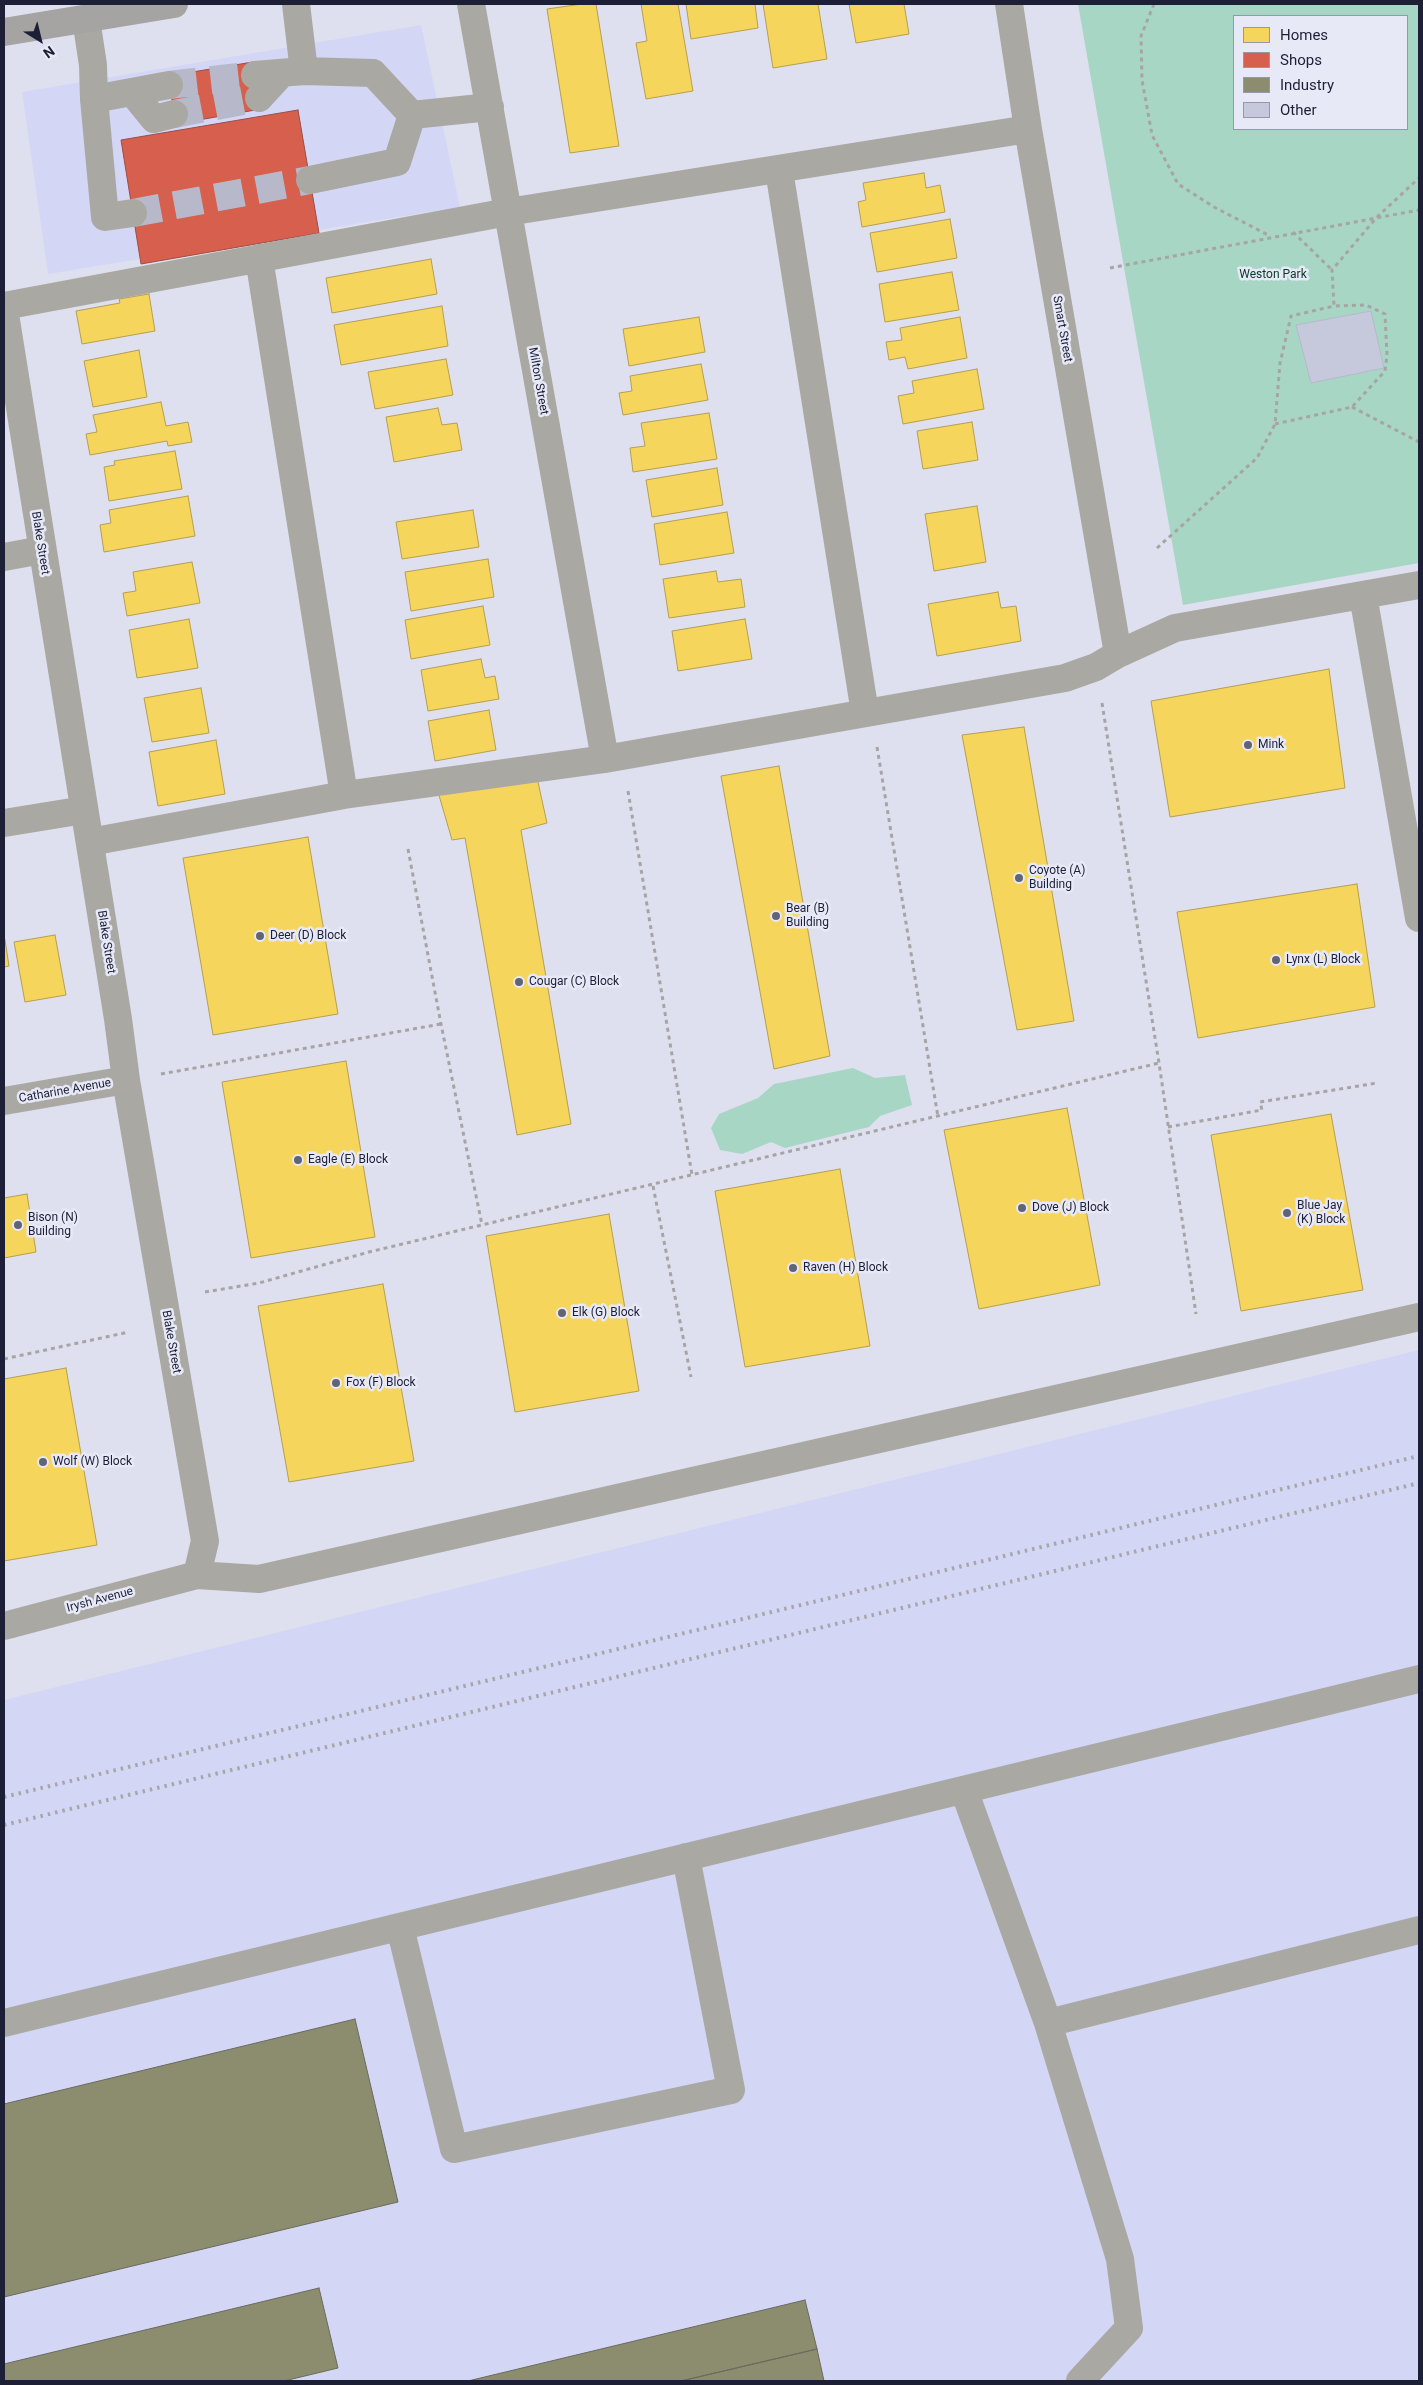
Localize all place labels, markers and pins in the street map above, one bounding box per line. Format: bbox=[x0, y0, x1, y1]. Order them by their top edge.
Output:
place label: Mink bbox=[1258, 738, 1284, 752]
marker: Mink bbox=[1242, 739, 1254, 751]
place label: Coyote (A) Building bbox=[1029, 864, 1085, 892]
marker: Coyote (A) Building bbox=[1013, 872, 1025, 884]
place label: Bear (B) Building bbox=[786, 902, 829, 930]
marker: Bear (B) Building bbox=[770, 910, 782, 922]
place label: Deer (D) Block bbox=[270, 929, 346, 943]
marker: Deer (D) Block bbox=[254, 930, 266, 942]
place label: Lynx (L) Block bbox=[1286, 953, 1360, 967]
marker: Lynx (L) Block bbox=[1270, 954, 1282, 966]
place label: Cougar (C) Block bbox=[529, 975, 619, 989]
marker: Cougar (C) Block bbox=[513, 976, 525, 988]
place label: Eagle (E) Block bbox=[308, 1153, 388, 1167]
marker: Eagle (E) Block bbox=[292, 1154, 304, 1166]
place label: Blue Jay (K) Block bbox=[1297, 1199, 1345, 1227]
place label: Dove (J) Block bbox=[1032, 1201, 1109, 1215]
marker: Dove (J) Block bbox=[1016, 1202, 1028, 1214]
marker: Blue Jay (K) Block bbox=[1281, 1207, 1293, 1219]
place label: Bison (N) Building bbox=[28, 1211, 78, 1239]
marker: Bison (N) Building bbox=[12, 1219, 24, 1231]
place label: Raven (H) Block bbox=[803, 1261, 888, 1275]
marker: Raven (H) Block bbox=[787, 1262, 799, 1274]
place label: Elk (G) Block bbox=[572, 1306, 640, 1320]
marker: Elk (G) Block bbox=[556, 1307, 568, 1319]
place label: Fox (F) Block bbox=[346, 1376, 416, 1390]
marker: Fox (F) Block bbox=[330, 1377, 342, 1389]
place label: Wolf (W) Block bbox=[53, 1455, 132, 1469]
marker: Wolf (W) Block bbox=[37, 1456, 49, 1468]

